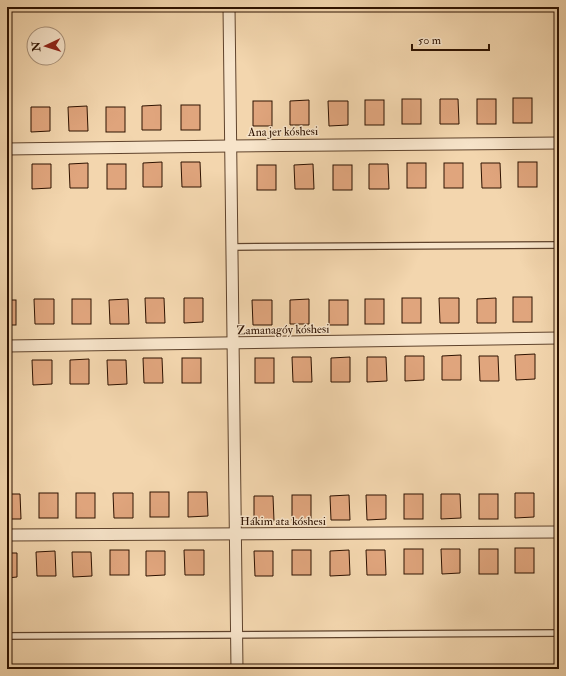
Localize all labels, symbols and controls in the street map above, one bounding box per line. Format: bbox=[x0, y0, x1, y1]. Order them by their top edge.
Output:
north arrow bbox=[26, 26, 66, 66]
scale bar bbox=[412, 26, 489, 52]
text: 50 m bbox=[418, 33, 442, 48]
text: N bbox=[30, 40, 43, 53]
street label: Ana jer kóshesi bbox=[247, 124, 318, 140]
street label: Zamanagóy kóshesi bbox=[237, 322, 329, 338]
street label: Hákim ata kóshesi bbox=[240, 514, 326, 529]

